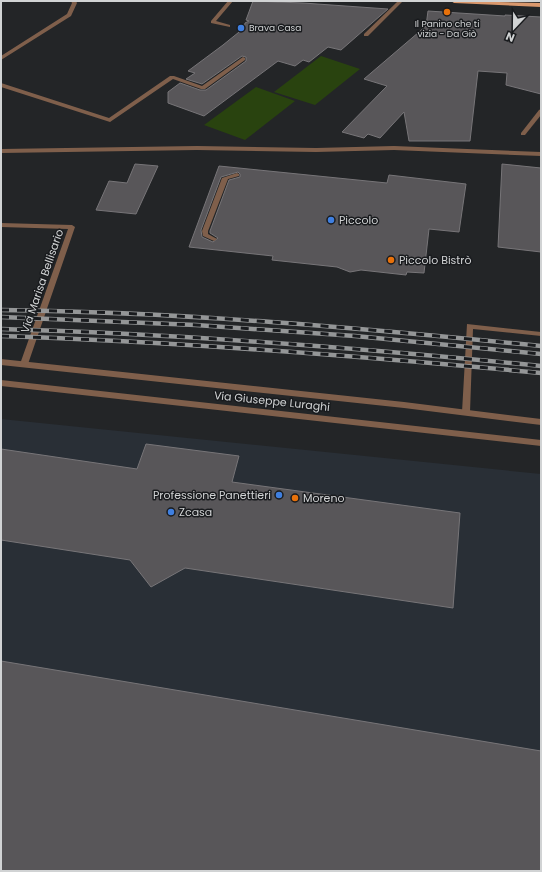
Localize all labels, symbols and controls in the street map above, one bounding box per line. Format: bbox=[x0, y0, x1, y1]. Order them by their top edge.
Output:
marker: Il Panino che ti vizia - Da Giò bbox=[442, 7, 452, 17]
north arrow bbox=[494, 8, 534, 48]
place label: Il Panino che ti vizia - Da Giò bbox=[415, 18, 479, 40]
place label: Brava Casa bbox=[249, 22, 301, 34]
marker: Brava Casa bbox=[236, 23, 246, 33]
text: N bbox=[503, 28, 517, 46]
place label: Piccolo bbox=[339, 212, 378, 228]
marker: Piccolo bbox=[326, 215, 336, 225]
street label: Via Marisa Bellisario bbox=[17, 227, 67, 335]
place label: Piccolo Bistrò bbox=[399, 252, 472, 268]
marker: Piccolo Bistrò bbox=[386, 255, 396, 265]
street label: Via Giuseppe Luraghi bbox=[213, 387, 331, 415]
place label: Professione Panettieri bbox=[153, 487, 271, 503]
marker: Professione Panettieri bbox=[274, 490, 284, 500]
place label: Moreno bbox=[303, 490, 345, 506]
marker: Moreno bbox=[290, 493, 300, 503]
place label: Zcasa bbox=[179, 504, 212, 520]
marker: Zcasa bbox=[166, 507, 176, 517]

